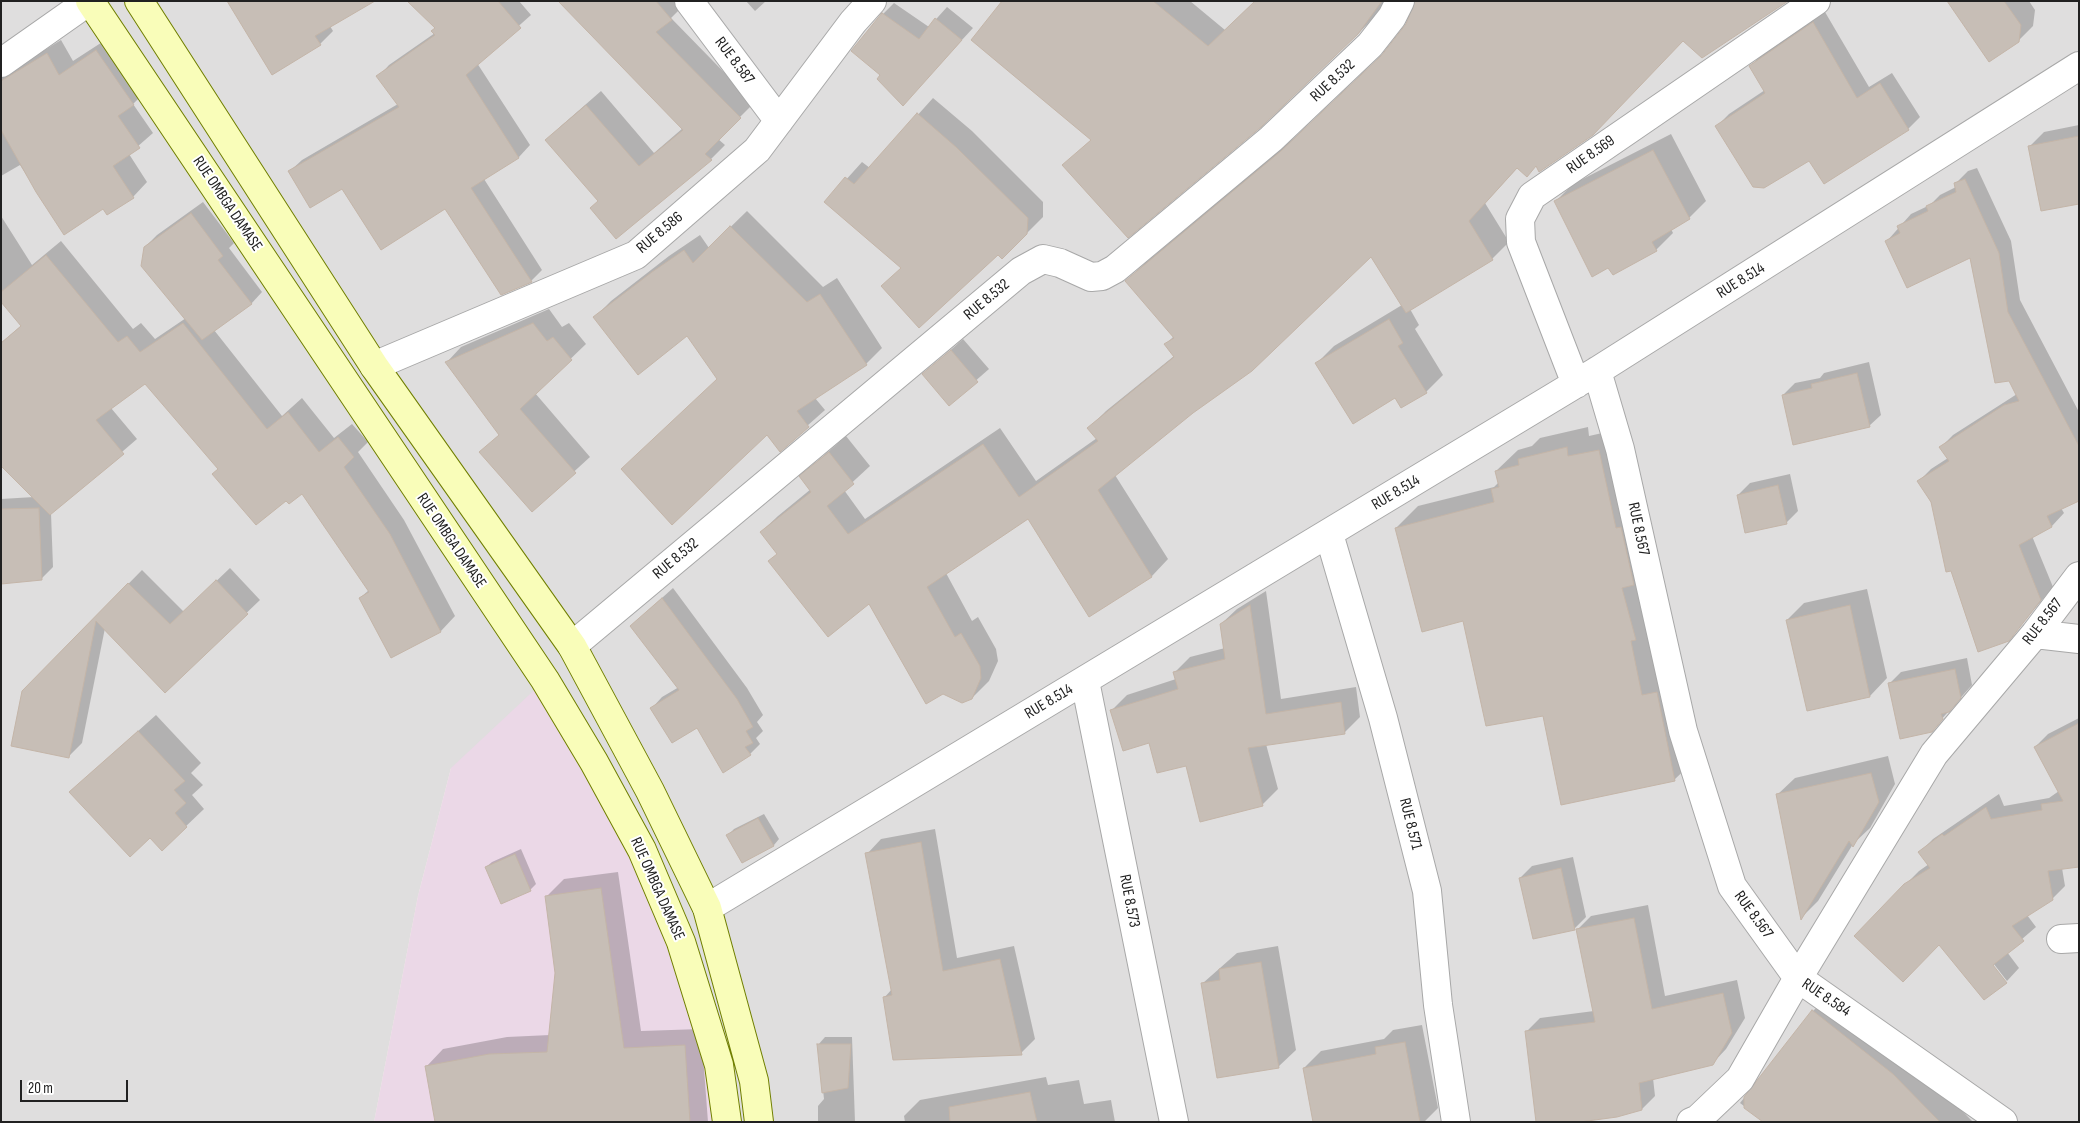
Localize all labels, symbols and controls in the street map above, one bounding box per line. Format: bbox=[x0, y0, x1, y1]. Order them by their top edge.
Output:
street label: RUE 8.587 bbox=[710, 34, 758, 88]
street label: RUE 8.532 bbox=[1307, 56, 1359, 106]
street label: RUE 8.569 bbox=[1563, 131, 1619, 179]
street label: RUE OMBGA DAMASE bbox=[188, 153, 266, 255]
street label: RUE 8.586 bbox=[633, 208, 687, 258]
street label: RUE 8.514 bbox=[1713, 259, 1769, 303]
street label: RUE 8.532 bbox=[960, 275, 1014, 325]
street label: RUE 8.514 bbox=[1368, 471, 1424, 515]
street label: RUE OMBGA DAMASE bbox=[412, 490, 490, 592]
street label: RUE 8.567 bbox=[1623, 501, 1653, 557]
street label: RUE 8.532 bbox=[649, 534, 703, 584]
street label: RUE 8.567 bbox=[2019, 595, 2067, 649]
street label: RUE 8.514 bbox=[1021, 680, 1077, 724]
street label: RUE 8.571 bbox=[1394, 796, 1426, 852]
street label: RUE OMBGA DAMASE bbox=[626, 835, 688, 943]
street label: RUE 8.573 bbox=[1114, 873, 1144, 929]
street label: RUE 8.567 bbox=[1729, 887, 1777, 943]
street label: RUE 8.584 bbox=[1798, 975, 1854, 1021]
scale bar bbox=[22, 1070, 130, 1102]
text: 20 m bbox=[28, 1079, 53, 1098]

